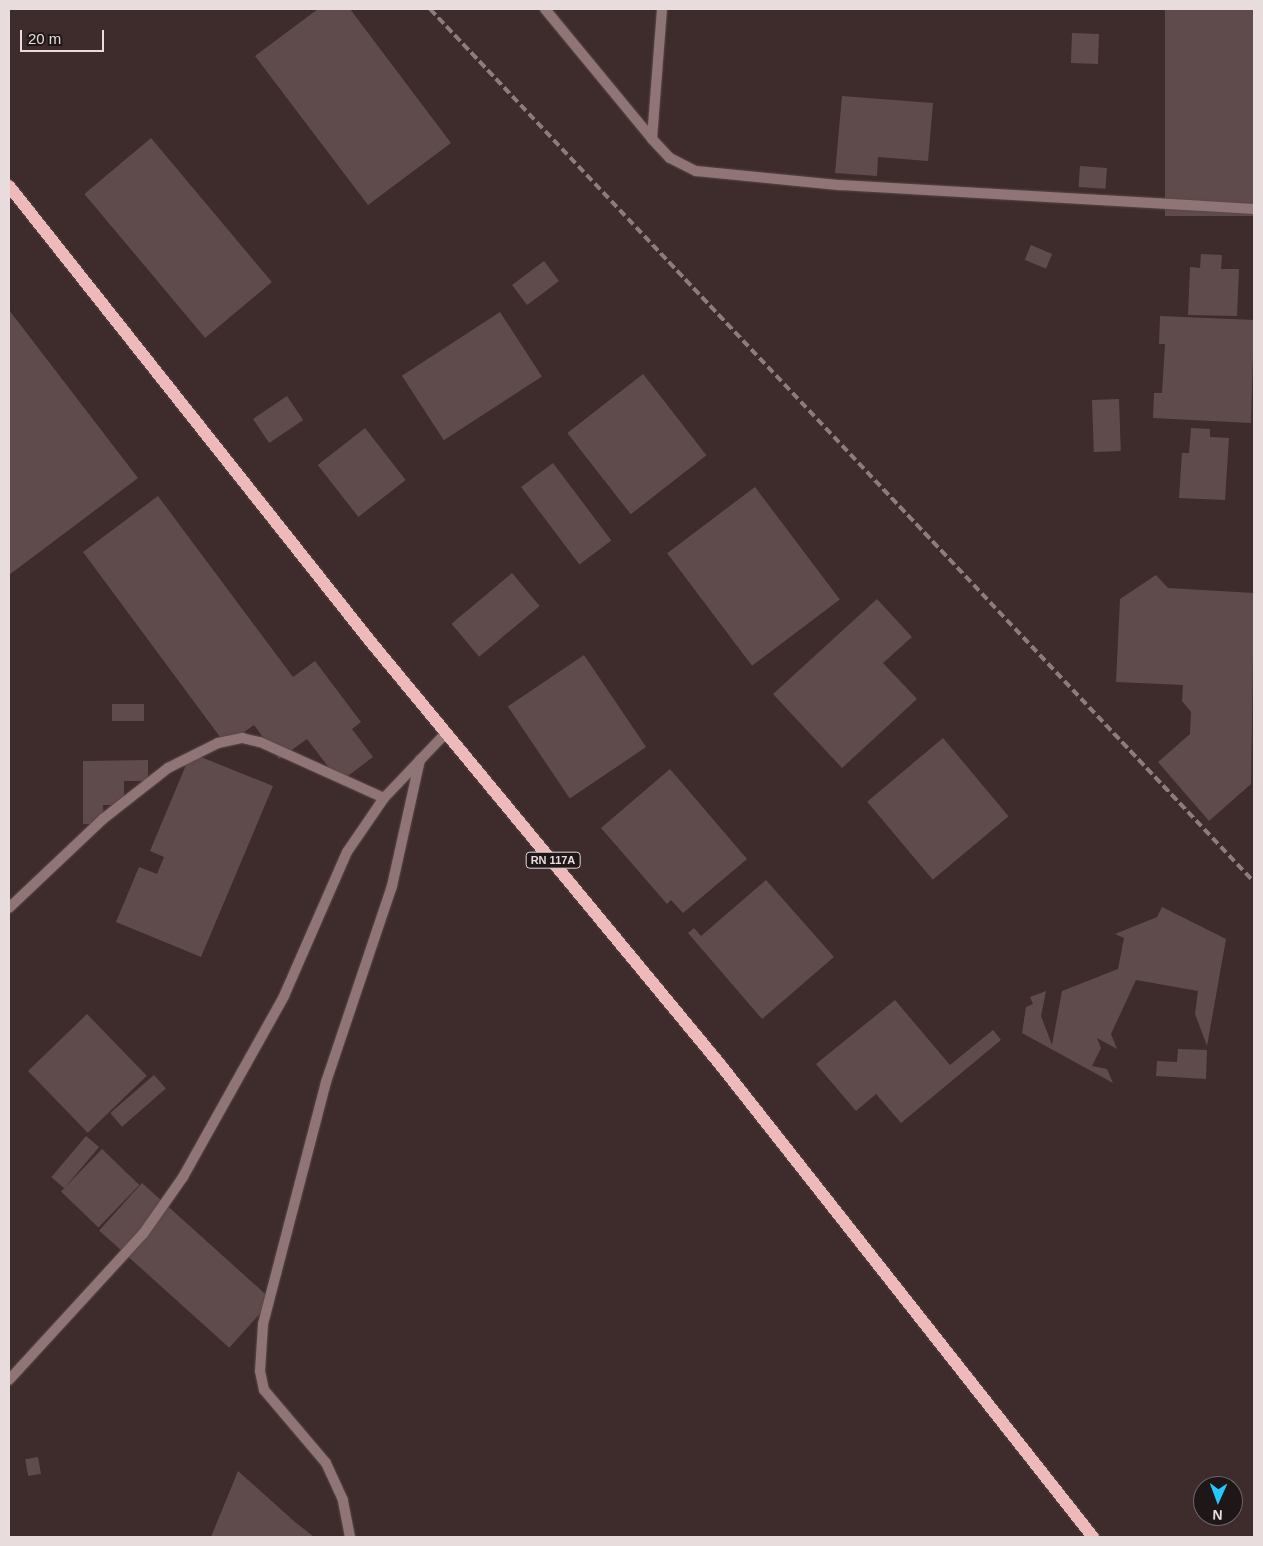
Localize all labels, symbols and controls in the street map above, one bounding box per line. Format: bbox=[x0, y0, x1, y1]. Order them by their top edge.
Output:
scale bar bbox=[22, 20, 106, 52]
text: 20 m bbox=[28, 30, 61, 47]
road number: RN 117A bbox=[526, 852, 580, 868]
north arrow bbox=[1193, 1476, 1243, 1526]
text: N bbox=[1212, 1507, 1223, 1523]

